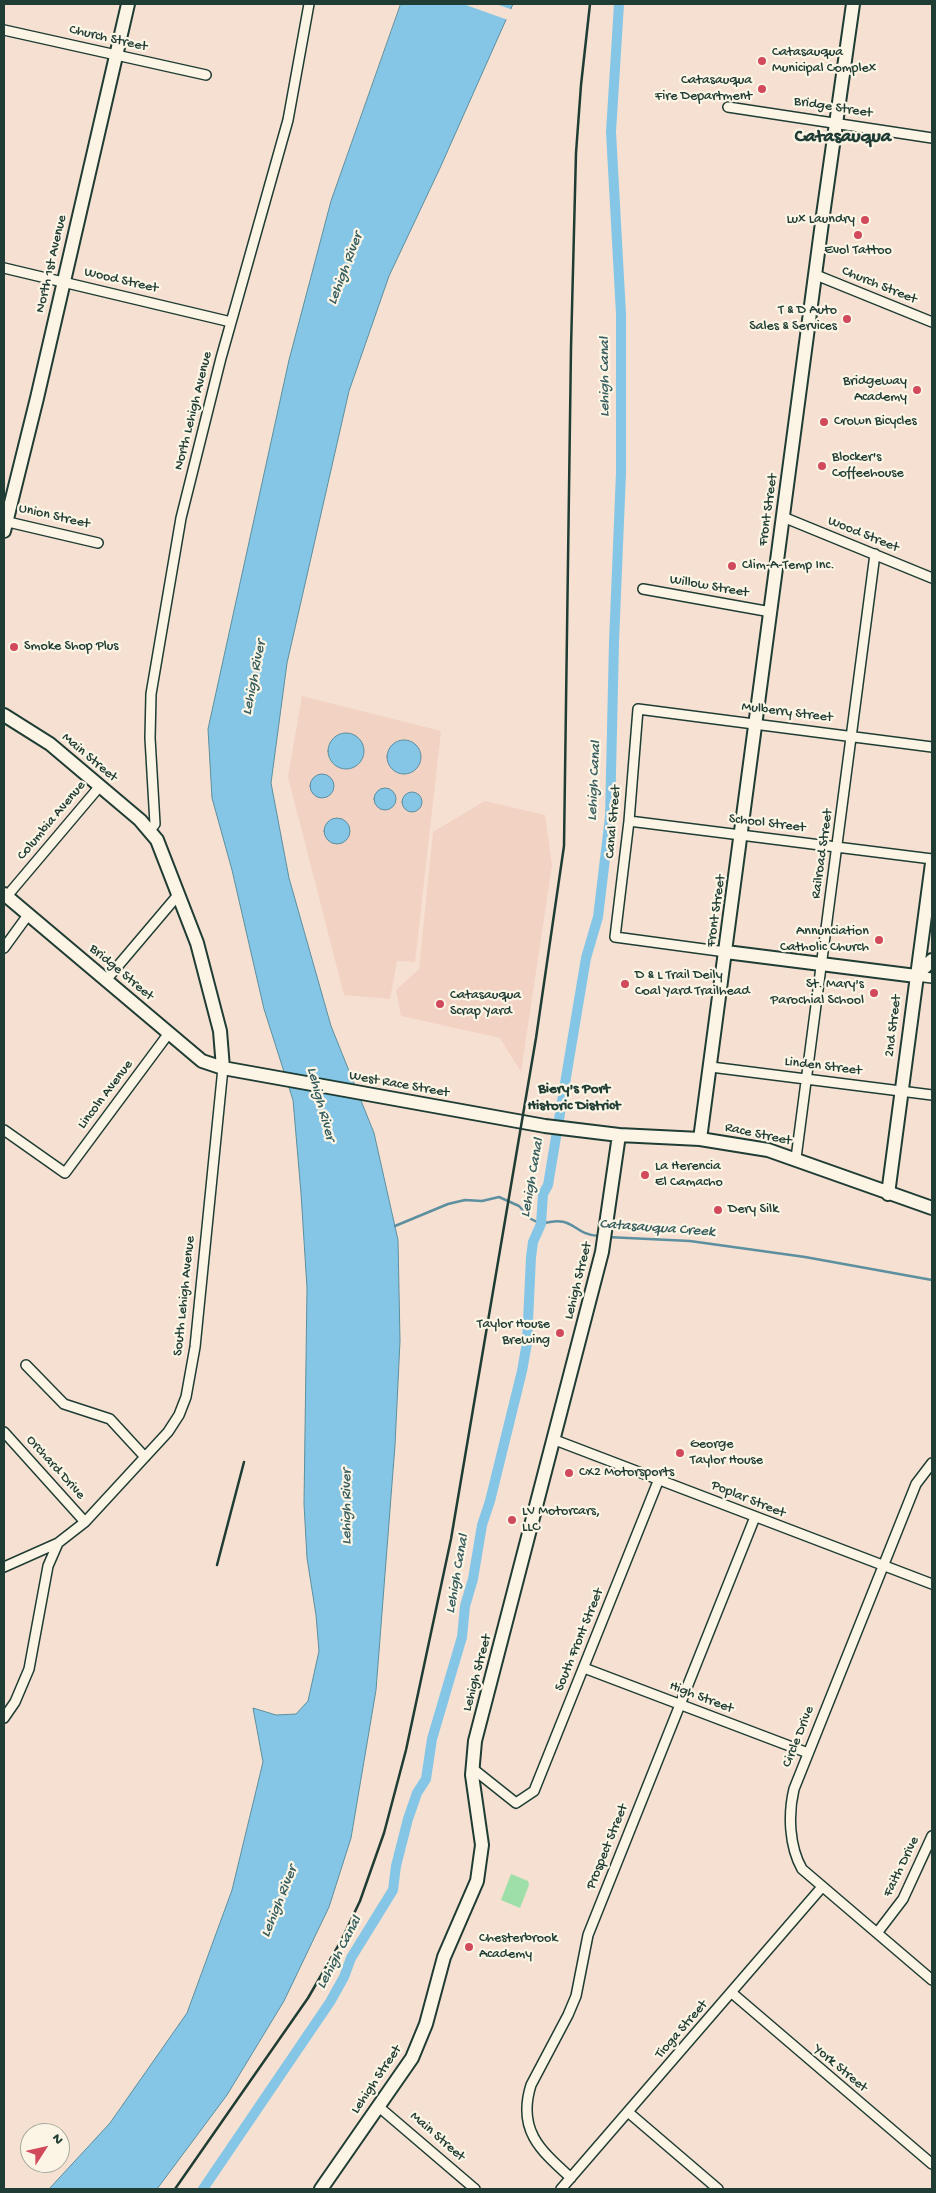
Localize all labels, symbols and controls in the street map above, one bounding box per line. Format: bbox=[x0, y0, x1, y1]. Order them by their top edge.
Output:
street label: Church Street bbox=[67, 22, 149, 56]
place label: Catasauqua Municipal Complex bbox=[772, 45, 876, 78]
marker: Catasauqua Municipal Complex bbox=[756, 55, 768, 67]
place label: Catasauqua Fire Department bbox=[655, 73, 752, 105]
marker: Catasauqua Fire Department bbox=[756, 83, 768, 95]
street label: Bridge Street bbox=[793, 94, 873, 122]
district label: Catasauqua bbox=[795, 127, 891, 149]
place label: Lux Laundry bbox=[786, 212, 855, 228]
street label: North 1st Avenue bbox=[33, 213, 71, 315]
marker: Lux Laundry bbox=[859, 214, 871, 226]
marker: Evol Tattoo bbox=[852, 229, 864, 241]
water label: Lehigh River bbox=[324, 231, 368, 307]
place label: Evol Tattoo bbox=[824, 243, 892, 259]
street label: Church Street bbox=[839, 263, 919, 309]
street label: Wood Street bbox=[82, 264, 160, 298]
place label: T & D Auto Sales & Services bbox=[749, 303, 837, 336]
marker: T & D Auto Sales & Services bbox=[841, 313, 853, 325]
water label: Lehigh Canal bbox=[597, 337, 615, 417]
street label: North Lehigh Avenue bbox=[171, 350, 217, 472]
place label: Bridgeway Academy bbox=[843, 374, 907, 407]
marker: Bridgeway Academy bbox=[911, 384, 923, 396]
place label: Crown Bicycles bbox=[834, 414, 917, 430]
marker: Crown Bicycles bbox=[818, 416, 830, 428]
place label: Blocker's Coffeehouse bbox=[832, 450, 904, 482]
marker: Blocker's Coffeehouse bbox=[816, 460, 828, 472]
street label: Front Street bbox=[756, 473, 782, 547]
street label: Union Street bbox=[17, 501, 91, 533]
street label: Wood Street bbox=[825, 513, 901, 557]
place label: Clim-A-Temp Inc. bbox=[742, 558, 835, 574]
marker: Clim-A-Temp Inc. bbox=[726, 560, 738, 572]
street label: Willow Street bbox=[668, 572, 750, 602]
place label: Smoke Shop Plus bbox=[24, 639, 118, 655]
water label: Lehigh River bbox=[239, 639, 271, 717]
marker: Smoke Shop Plus bbox=[8, 641, 20, 653]
street label: Mulberry Street bbox=[741, 699, 833, 727]
street label: Main Street bbox=[58, 730, 120, 786]
water label: Lehigh Canal bbox=[584, 741, 606, 821]
street label: Columbia Avenue bbox=[14, 778, 90, 864]
street label: Canal Street bbox=[602, 785, 626, 859]
street label: Railroad Street bbox=[808, 808, 838, 900]
street label: School Street bbox=[728, 811, 806, 837]
street label: Front Street bbox=[704, 874, 730, 948]
place label: Annunciation Catholic Church bbox=[780, 924, 869, 956]
marker: Annunciation Catholic Church bbox=[873, 934, 885, 946]
street label: Bridge Street bbox=[85, 941, 157, 1005]
place label: D & L Trail Deily Coal Yard Trailhead bbox=[635, 968, 750, 1000]
place label: St. Mary's Parochial School bbox=[770, 977, 864, 1010]
marker: D & L Trail Deily Coal Yard Trailhead bbox=[619, 978, 631, 990]
marker: St. Mary's Parochial School bbox=[868, 987, 880, 999]
place label: Catasauqua Scrap Yard bbox=[450, 988, 521, 1020]
street label: 2nd Street bbox=[882, 994, 906, 1058]
marker: Catasauqua Scrap Yard bbox=[434, 998, 446, 1010]
street label: Linden Street bbox=[783, 1054, 863, 1080]
street label: Lincoln Avenue bbox=[75, 1057, 137, 1133]
water label: Lehigh River bbox=[302, 1065, 338, 1143]
street label: West Race Street bbox=[348, 1068, 450, 1102]
district label: Biery's Port Historic District bbox=[528, 1081, 620, 1116]
street label: Race Street bbox=[723, 1120, 793, 1150]
water label: Lehigh Canal bbox=[517, 1137, 549, 1219]
place label: La Herencia El Camacho bbox=[655, 1159, 723, 1192]
marker: La Herencia El Camacho bbox=[639, 1169, 651, 1181]
place label: Dery Silk bbox=[728, 1202, 778, 1218]
marker: Dery Silk bbox=[712, 1204, 724, 1216]
water label: Catasauqua Creek bbox=[599, 1216, 715, 1242]
street label: South Lehigh Avenue bbox=[170, 1235, 200, 1357]
street label: Lehigh Street bbox=[561, 1241, 597, 1321]
place label: Taylor House Brewing bbox=[477, 1317, 550, 1350]
marker: Taylor House Brewing bbox=[554, 1327, 566, 1339]
street label: Orchard Drive bbox=[22, 1432, 88, 1504]
place label: George Taylor House bbox=[690, 1437, 763, 1470]
marker: George Taylor House bbox=[674, 1447, 686, 1459]
place label: CX2 Motorsports bbox=[579, 1465, 674, 1481]
marker: CX2 Motorsports bbox=[563, 1467, 575, 1479]
water label: Lehigh River bbox=[339, 1469, 357, 1545]
street label: Poplar Street bbox=[709, 1478, 787, 1522]
place label: LV Motorcars, LLC bbox=[522, 1504, 600, 1536]
marker: LV Motorcars, LLC bbox=[506, 1514, 518, 1526]
water label: Lehigh Canal bbox=[442, 1533, 474, 1615]
street label: South Front Street bbox=[552, 1586, 608, 1694]
street label: Lehigh Street bbox=[460, 1633, 496, 1713]
street label: High Street bbox=[667, 1678, 735, 1718]
street label: Circle Drive bbox=[779, 1704, 819, 1770]
street label: Prospect Street bbox=[583, 1802, 633, 1892]
street label: Faith Drive bbox=[880, 1834, 924, 1900]
water label: Lehigh River bbox=[258, 1864, 302, 1940]
water label: Lehigh Canal bbox=[313, 1914, 367, 1992]
place label: Chesterbrook Academy bbox=[479, 1931, 558, 1964]
marker: Chesterbrook Academy bbox=[463, 1941, 475, 1953]
street label: Tioga Street bbox=[652, 1997, 712, 2063]
street label: York Street bbox=[809, 2041, 871, 2097]
street label: Lehigh Street bbox=[348, 2043, 406, 2117]
street label: Main Street bbox=[406, 2108, 468, 2166]
north arrow bbox=[20, 2123, 70, 2173]
text: N bbox=[47, 2131, 66, 2148]

